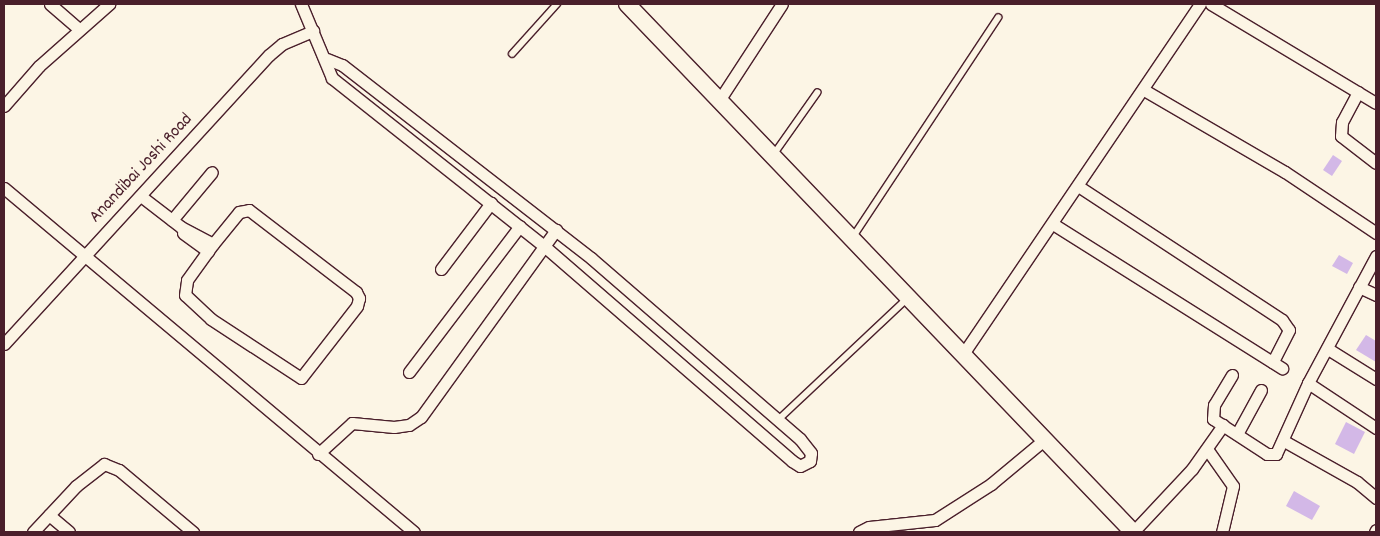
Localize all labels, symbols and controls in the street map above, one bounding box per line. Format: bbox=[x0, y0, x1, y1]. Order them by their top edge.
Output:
street label: Anandibai Joshi Road bbox=[86, 110, 198, 228]

